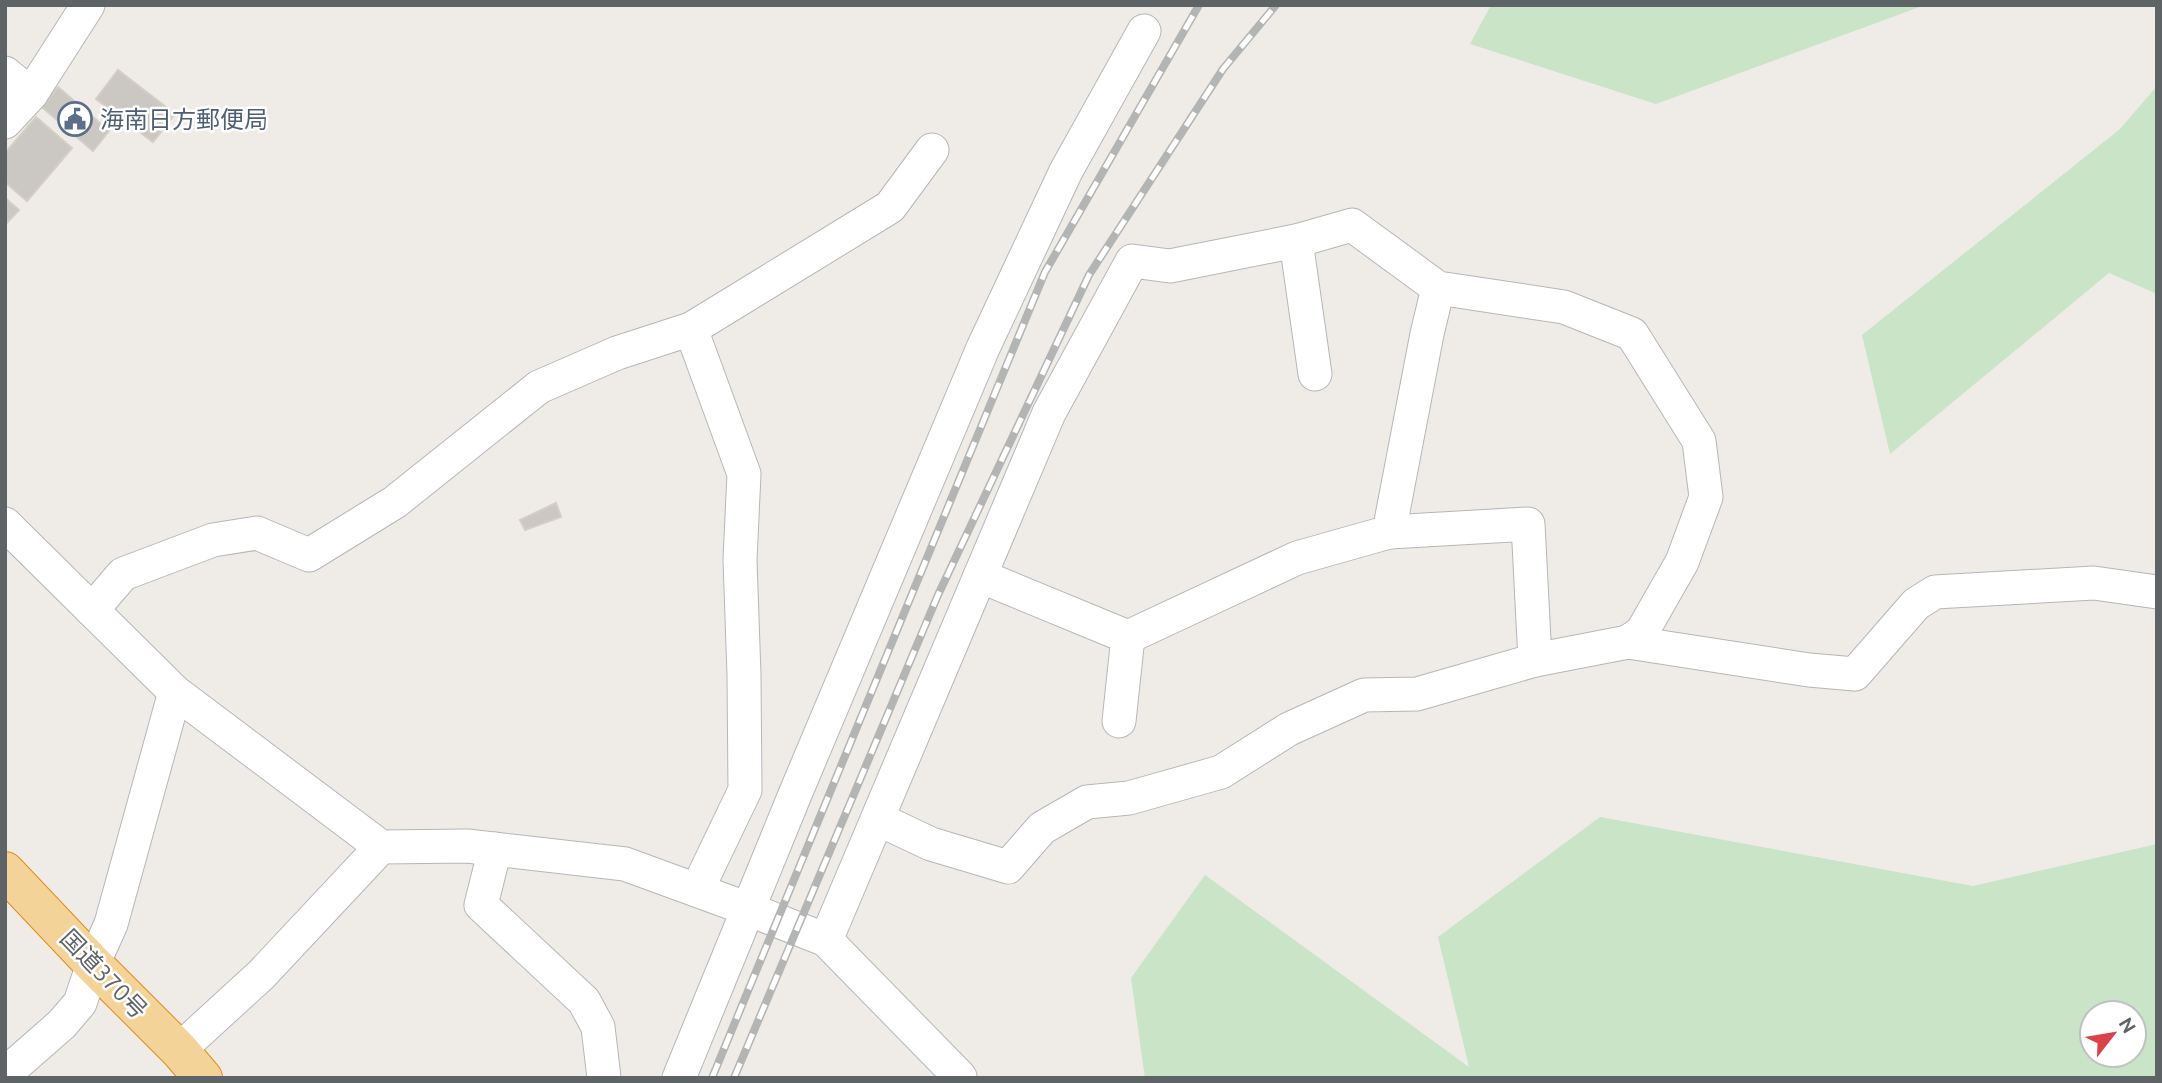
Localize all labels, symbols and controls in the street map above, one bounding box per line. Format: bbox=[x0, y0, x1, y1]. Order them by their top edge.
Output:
public building icon: 海南日方郵便局 bbox=[56, 100, 94, 138]
place label: 海南日方郵便局 bbox=[100, 106, 268, 133]
street label: 国道370号 bbox=[55, 924, 153, 1024]
north arrow bbox=[2078, 999, 2148, 1069]
text: N bbox=[2114, 1013, 2141, 1037]

